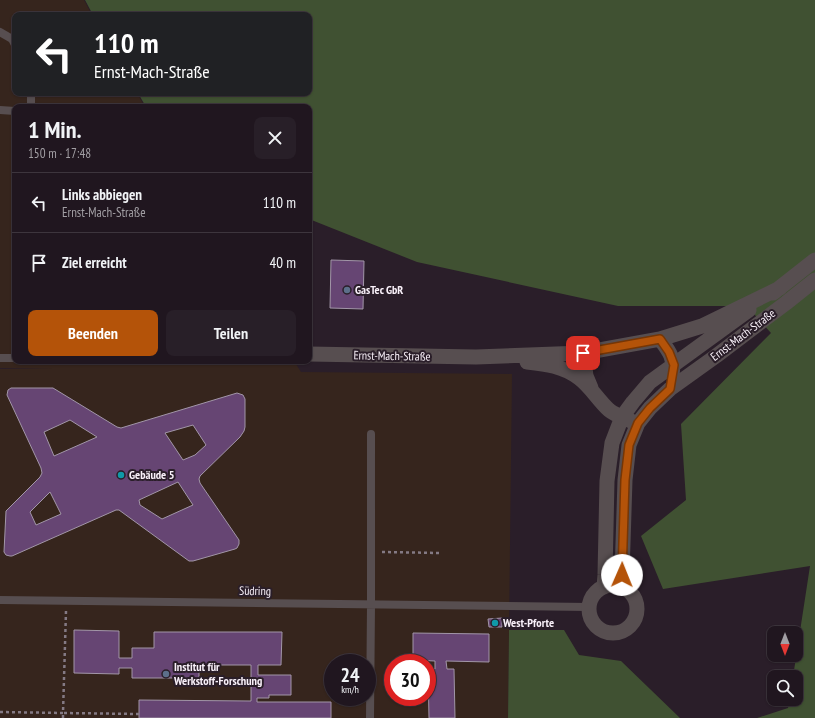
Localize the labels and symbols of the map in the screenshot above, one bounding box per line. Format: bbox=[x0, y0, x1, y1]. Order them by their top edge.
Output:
place label: GasTec GbR bbox=[355, 282, 403, 297]
marker: GasTec GbR bbox=[342, 285, 352, 295]
street label: Ernst-Mach-Straße bbox=[707, 305, 778, 364]
pin bbox=[566, 336, 600, 370]
street label: Ernst-Mach-Straße bbox=[353, 347, 431, 364]
place label: Gebäude 5 bbox=[129, 467, 174, 482]
marker: Gebäude 5 bbox=[116, 470, 126, 480]
position arrow bbox=[601, 554, 643, 596]
street label: Südring bbox=[239, 583, 271, 598]
place label: West-Pforte bbox=[502, 615, 554, 630]
marker: West-Pforte bbox=[490, 618, 500, 628]
north arrow bbox=[767, 626, 803, 662]
speed limit sign: 30 bbox=[384, 654, 436, 706]
place label: Institut für Werkstoff-Forschung bbox=[173, 659, 262, 688]
marker: Institut für Werkstoff-Forschung bbox=[161, 669, 171, 679]

